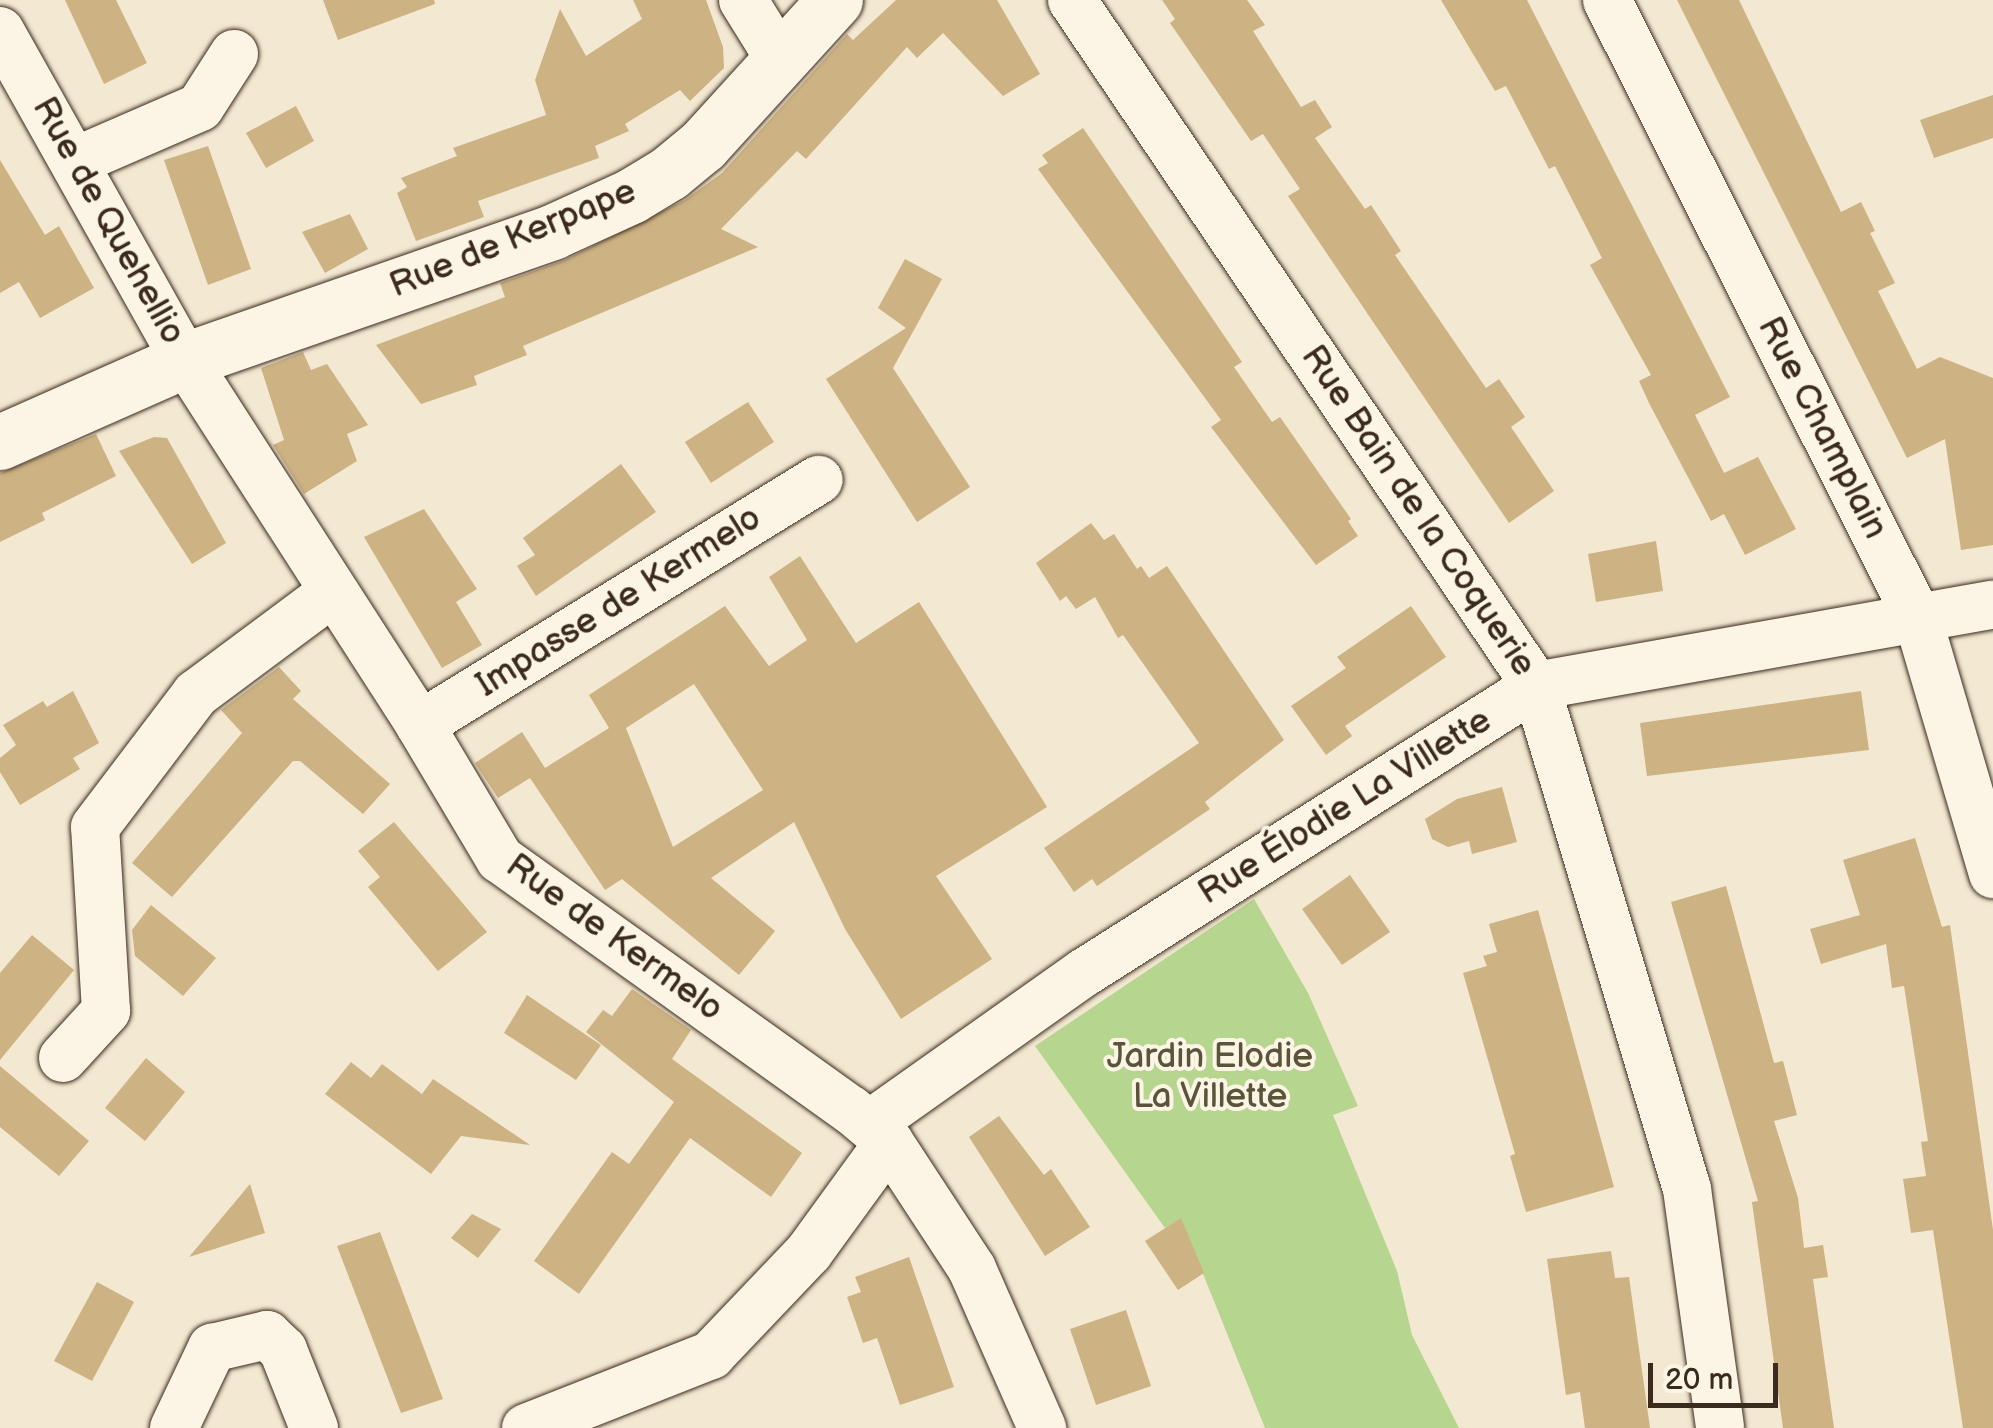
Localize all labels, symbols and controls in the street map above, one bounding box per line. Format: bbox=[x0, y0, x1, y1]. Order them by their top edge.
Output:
street label: Rue de Quehellio bbox=[23, 90, 193, 352]
street label: Rue de Kerpape bbox=[384, 171, 642, 307]
street label: Rue Champlain bbox=[1748, 310, 1896, 546]
street label: Rue Bain de la Coquerie bbox=[1292, 338, 1544, 684]
street label: Impasse de Kermelo bbox=[469, 497, 769, 707]
street label: Rue Élodie La Villette bbox=[1190, 700, 1500, 914]
street label: Rue de Kermelo bbox=[497, 845, 731, 1031]
park label: Jardin Elodie La Villette bbox=[1107, 1036, 1313, 1118]
scale bar bbox=[1653, 1343, 1783, 1405]
text: 20 m bbox=[1665, 1362, 1733, 1398]

